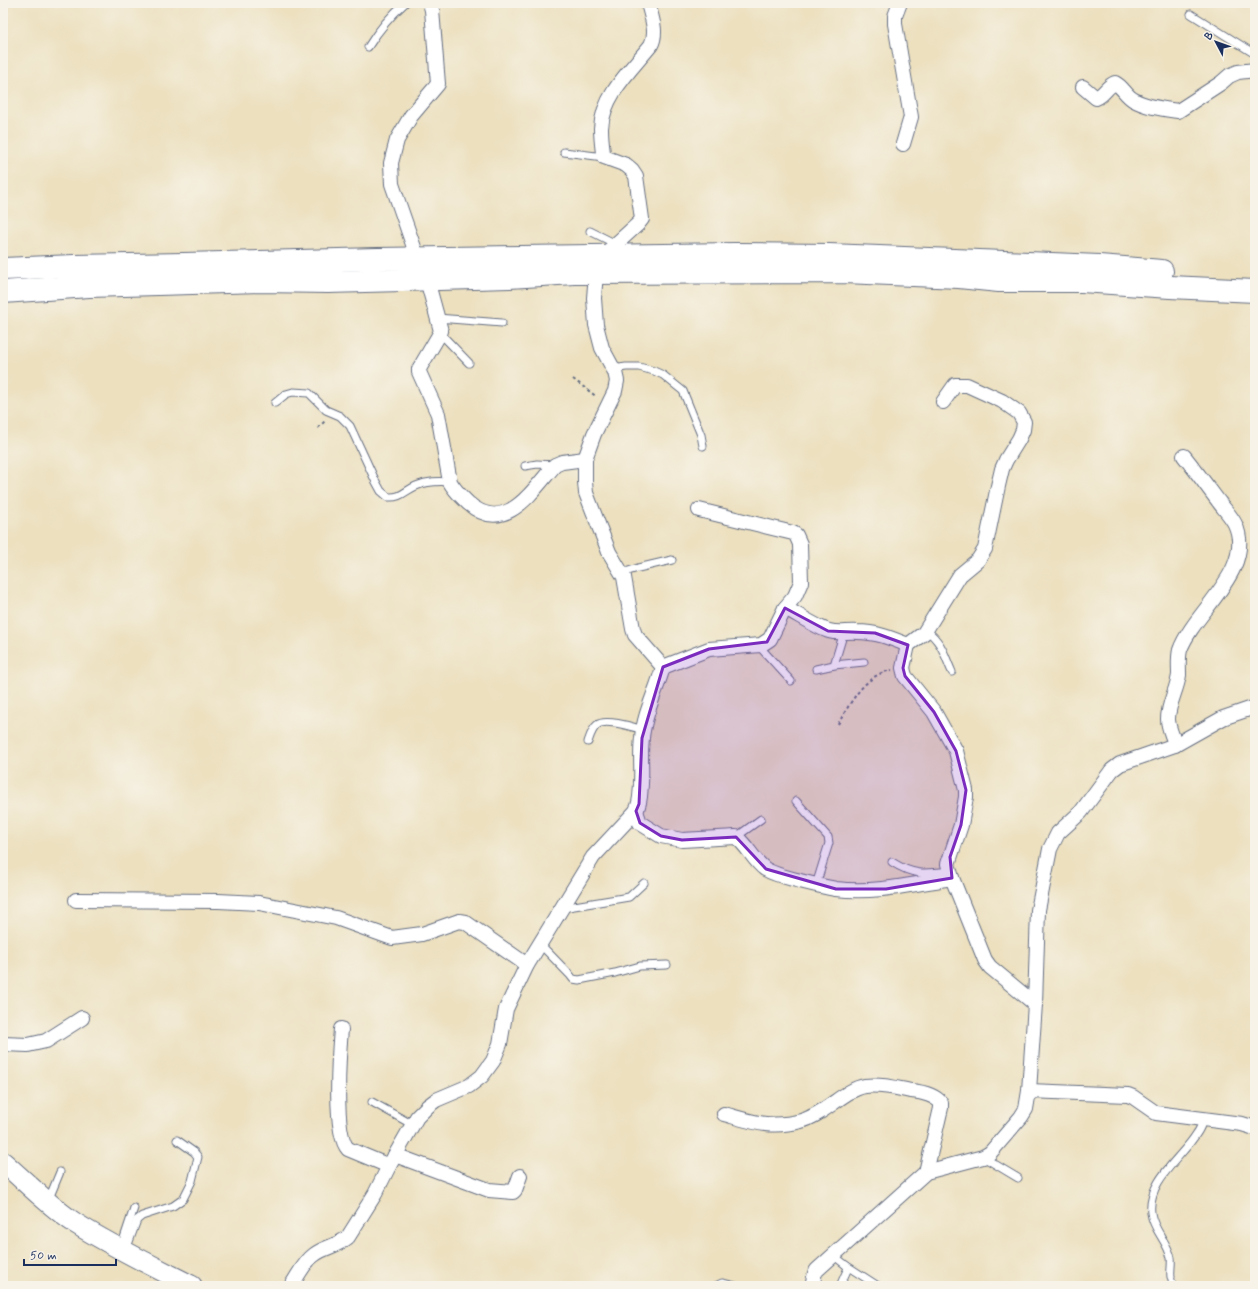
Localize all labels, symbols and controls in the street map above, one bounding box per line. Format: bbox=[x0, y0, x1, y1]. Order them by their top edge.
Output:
north arrow bbox=[1196, 22, 1236, 62]
text: B bbox=[1202, 29, 1217, 43]
scale bar bbox=[24, 1241, 116, 1267]
text: 50 m bbox=[30, 1248, 57, 1264]

